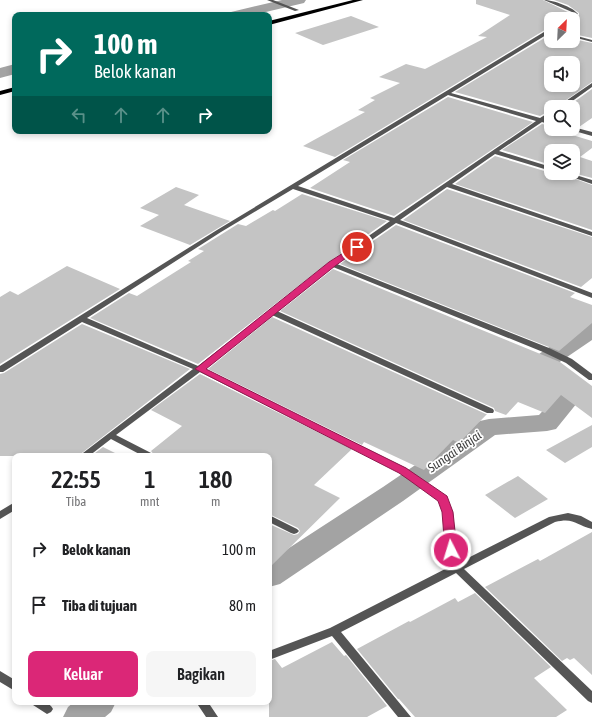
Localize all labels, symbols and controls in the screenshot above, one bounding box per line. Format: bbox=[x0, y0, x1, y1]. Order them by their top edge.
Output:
north arrow bbox=[544, 12, 580, 48]
map controls bbox=[544, 12, 580, 180]
icon: right bbox=[28, 28, 80, 80]
text: 100 m bbox=[94, 28, 157, 60]
button: sound bbox=[544, 56, 580, 92]
text: Belok kanan bbox=[94, 61, 176, 82]
button: search bbox=[544, 100, 580, 136]
icon: left bbox=[68, 104, 90, 126]
icon: ahead bbox=[110, 104, 132, 126]
icon: ahead bbox=[152, 104, 174, 126]
icon: right bbox=[194, 104, 216, 126]
button: layers bbox=[544, 144, 580, 180]
pin bbox=[340, 230, 374, 264]
icon: arrive bbox=[346, 236, 368, 258]
water label: Sungai Binjai bbox=[424, 427, 484, 476]
text: 22:55 bbox=[51, 466, 101, 493]
text: 1 bbox=[144, 466, 155, 493]
text: 180 bbox=[199, 466, 233, 493]
text: Tiba bbox=[66, 494, 86, 509]
text: mnt bbox=[140, 494, 159, 509]
text: m bbox=[211, 494, 220, 509]
position arrow bbox=[430, 529, 472, 571]
icon: right bbox=[28, 538, 50, 560]
text: Belok kanan bbox=[62, 541, 131, 558]
text: 100 m bbox=[222, 541, 256, 558]
icon: arrive bbox=[28, 594, 50, 616]
text: Tiba di tujuan bbox=[62, 597, 137, 614]
text: 80 m bbox=[229, 597, 256, 614]
button: Keluar bbox=[28, 651, 138, 697]
button: Bagikan bbox=[146, 651, 256, 697]

